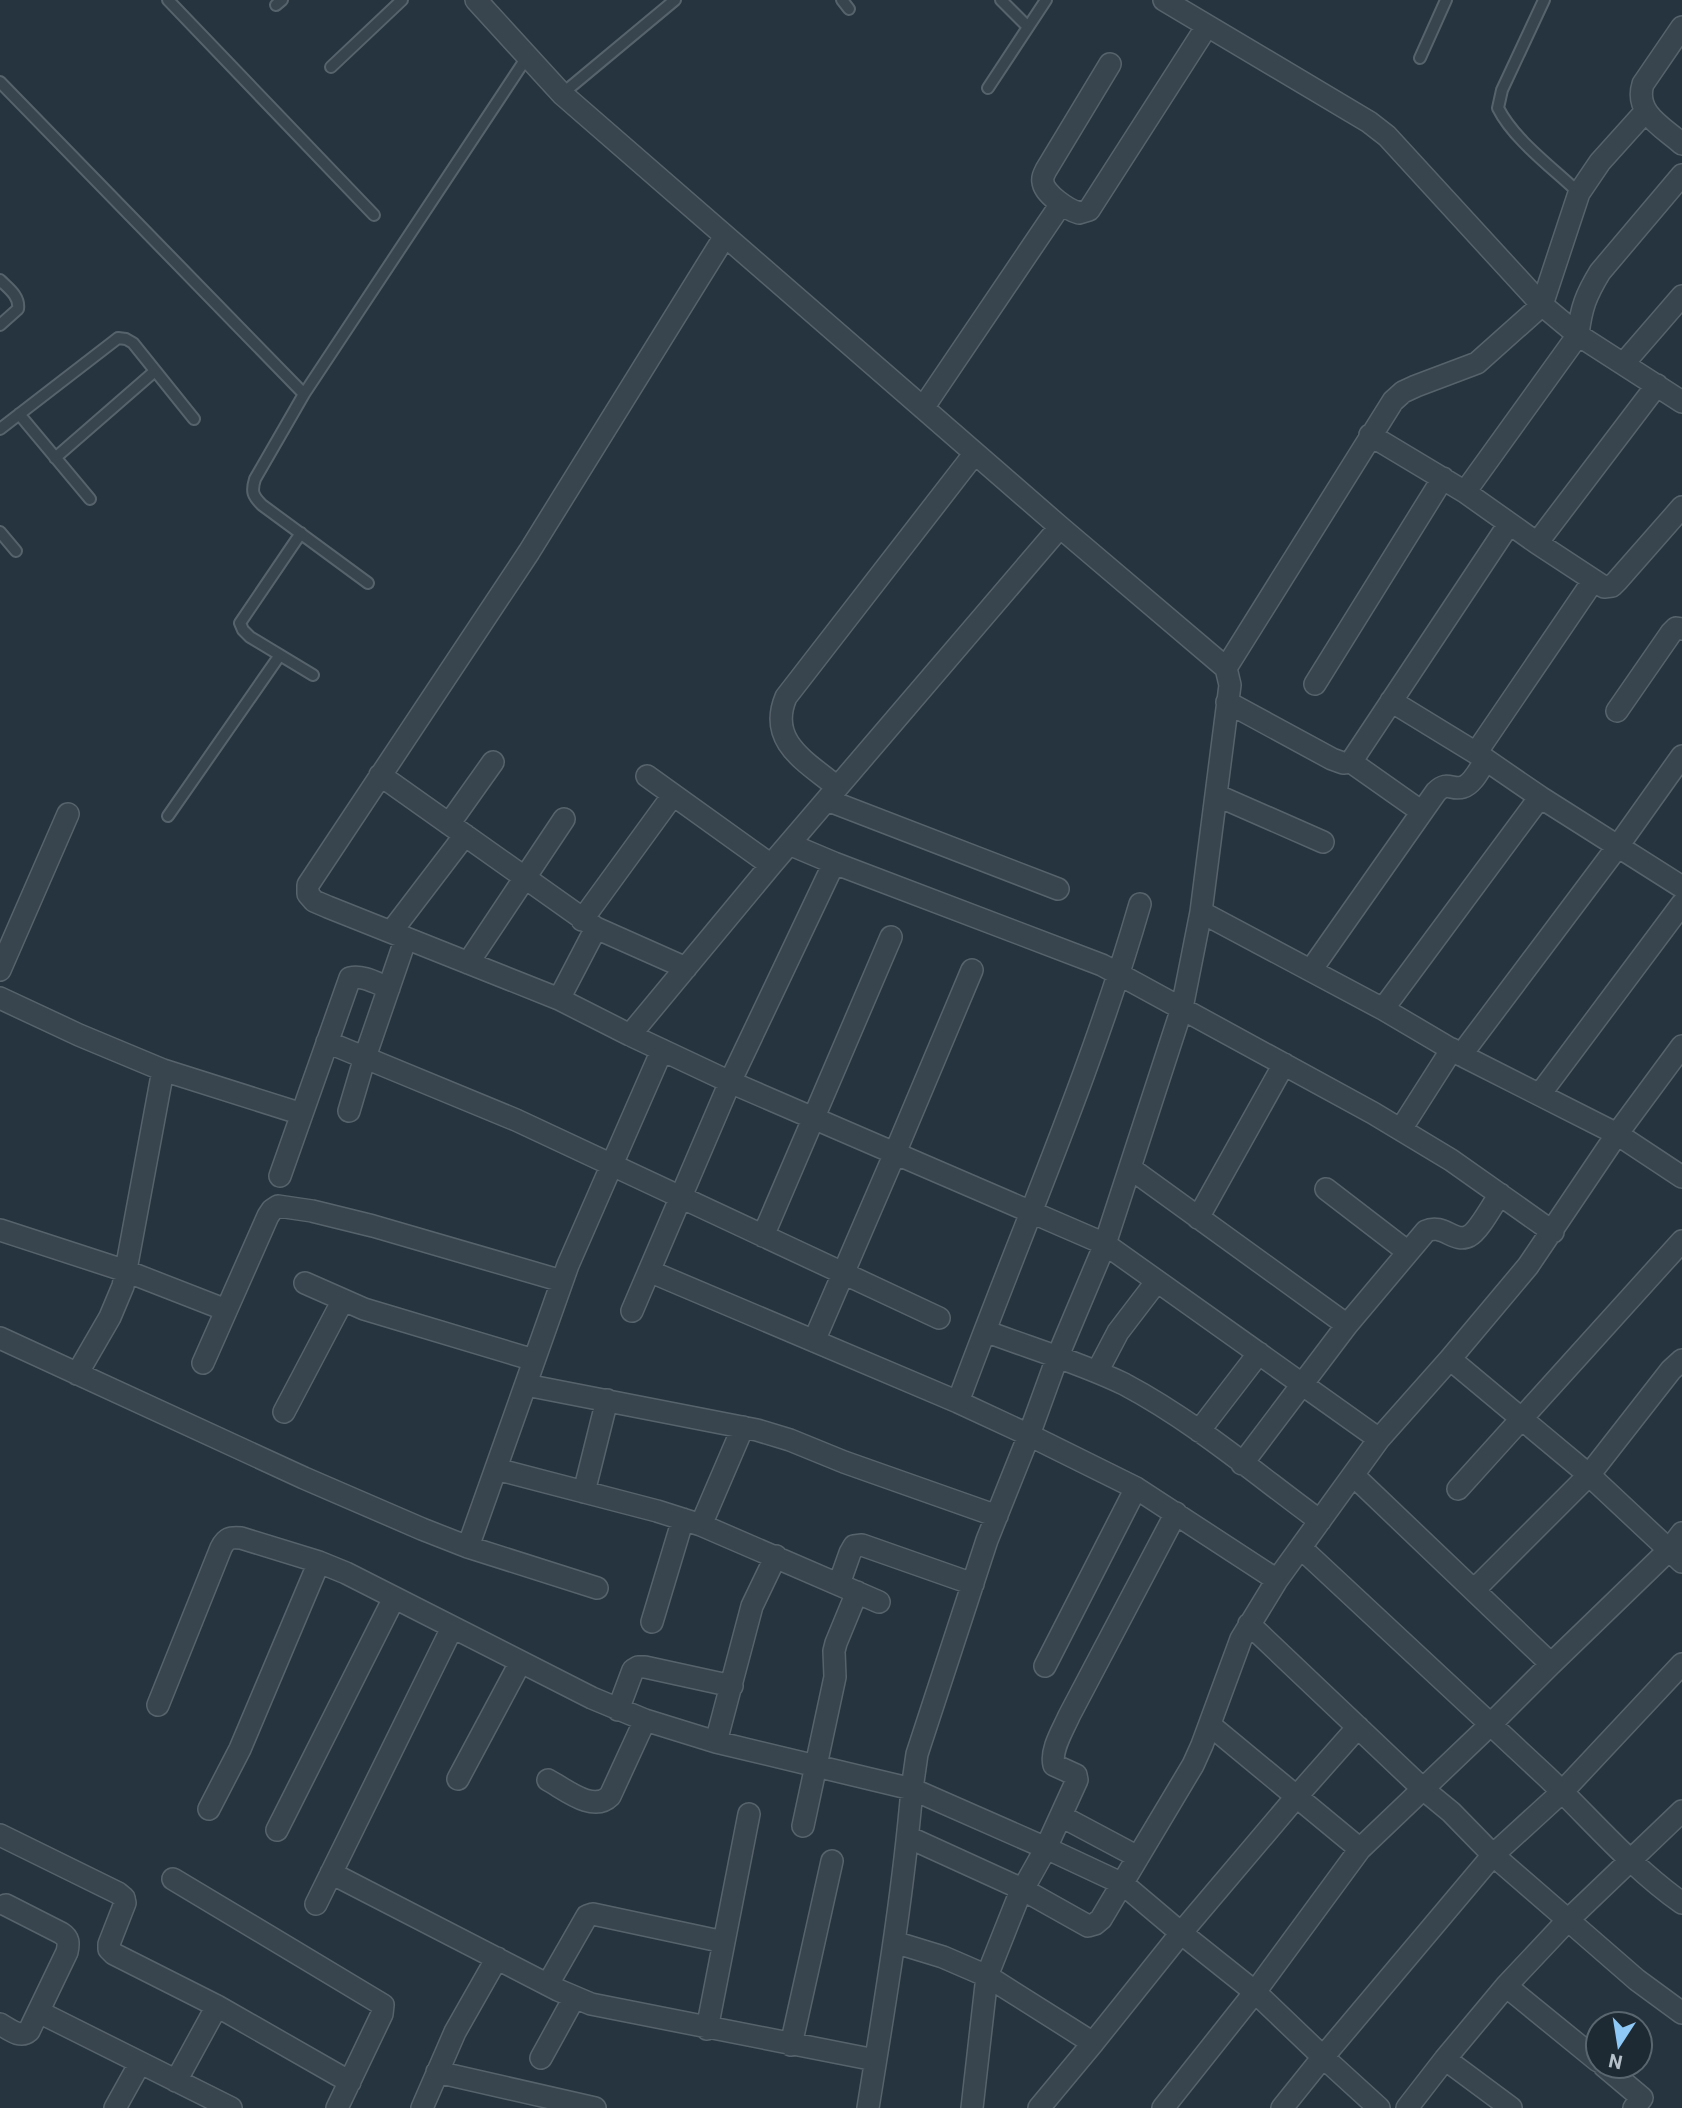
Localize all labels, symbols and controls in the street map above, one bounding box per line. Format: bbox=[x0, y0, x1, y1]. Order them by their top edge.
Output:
north arrow bbox=[1584, 2010, 1654, 2080]
text: N bbox=[1607, 2048, 1625, 2074]

